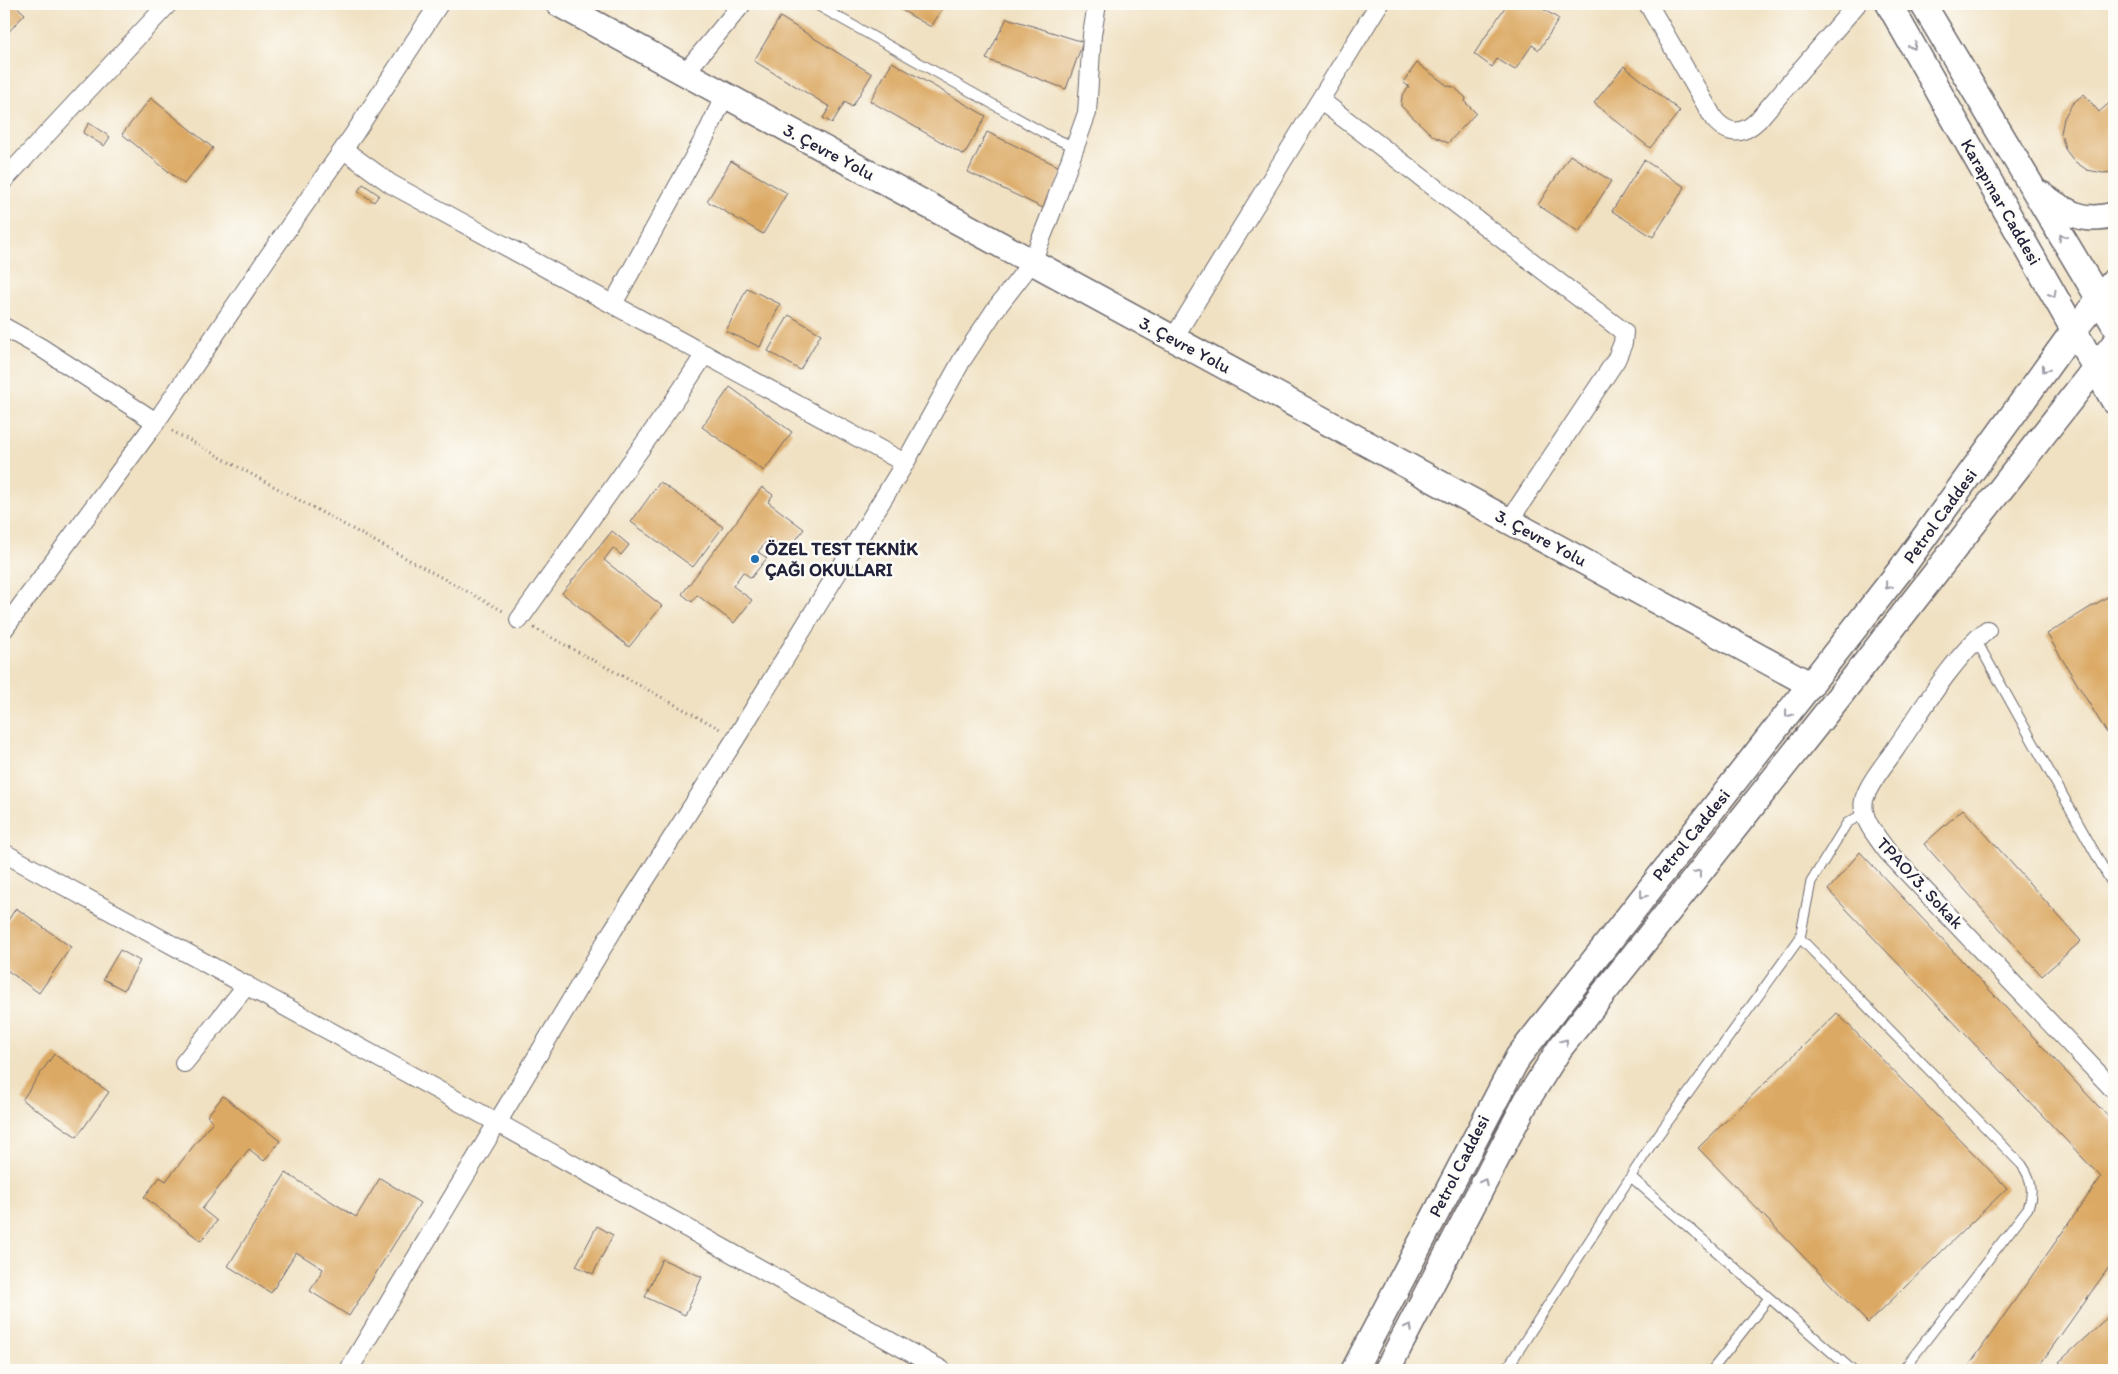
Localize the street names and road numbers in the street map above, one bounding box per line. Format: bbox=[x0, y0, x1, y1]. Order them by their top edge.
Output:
street label: 3. Çevre Yolu bbox=[779, 119, 879, 185]
street label: Karapınar Caddesi bbox=[1956, 135, 2046, 269]
street label: 3. Çevre Yolu bbox=[1135, 312, 1235, 378]
street label: Petrol Caddesi bbox=[1898, 464, 1982, 568]
street label: 3. Çevre Yolu bbox=[1491, 505, 1591, 571]
street label: Petrol Caddesi bbox=[1647, 785, 1735, 885]
street label: TPAO/3. Sokak bbox=[1872, 833, 1968, 933]
street label: Petrol Caddesi bbox=[1424, 1111, 1494, 1221]

